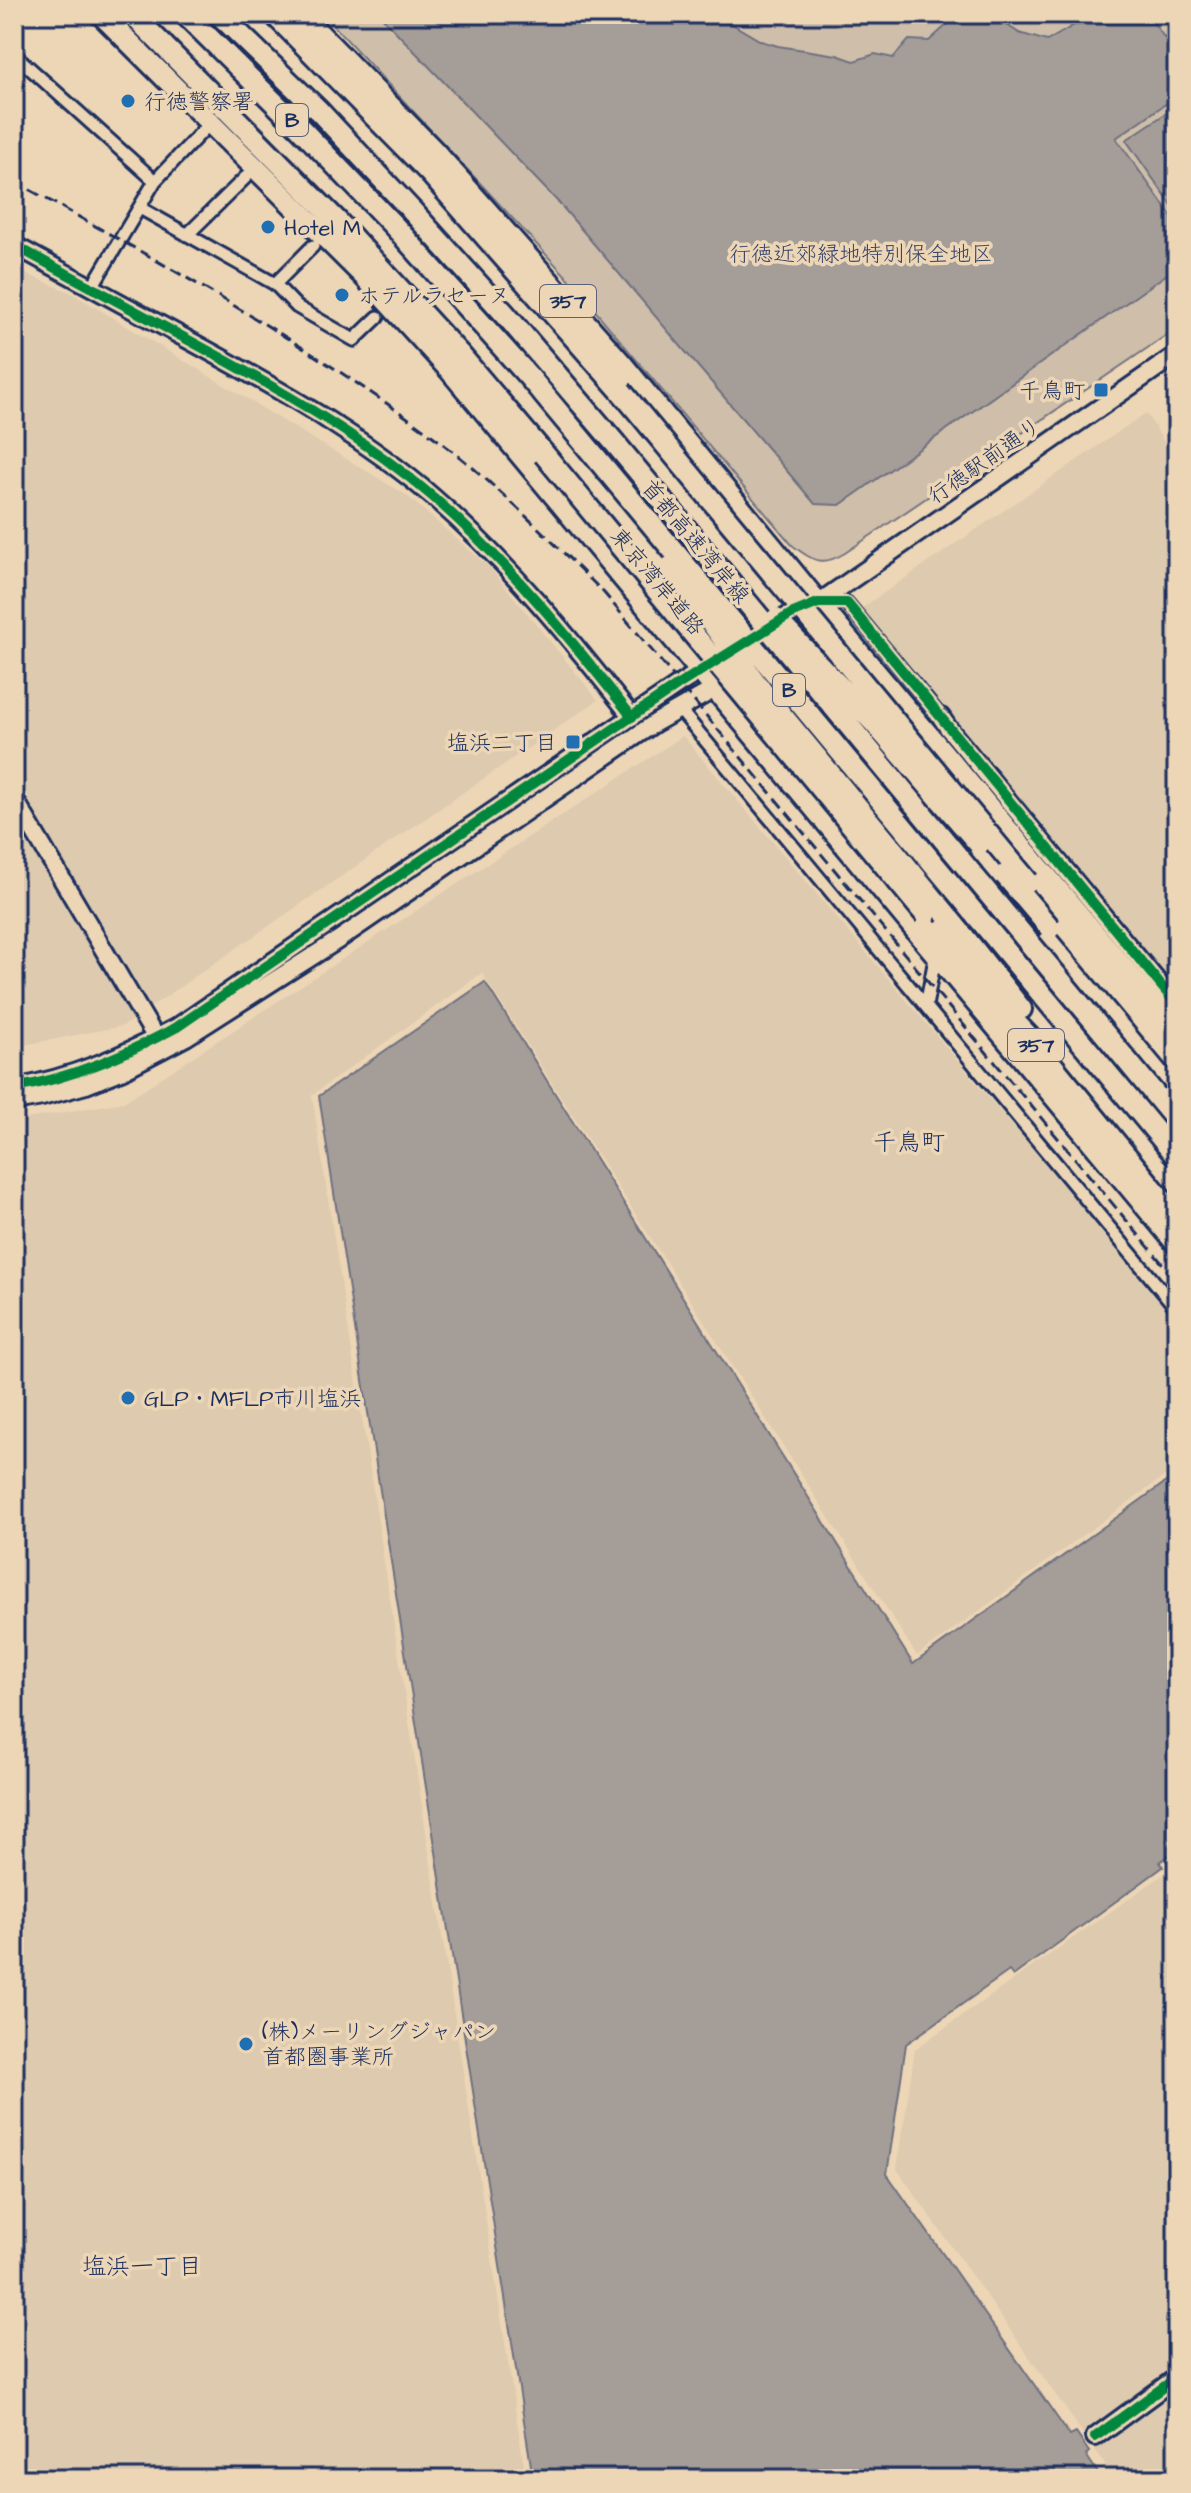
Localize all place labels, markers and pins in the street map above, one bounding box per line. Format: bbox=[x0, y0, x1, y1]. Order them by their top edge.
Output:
place label: 行徳警察署 bbox=[144, 87, 254, 118]
marker: 行徳警察署 bbox=[119, 92, 137, 110]
place label: Hotel M bbox=[284, 213, 361, 244]
marker: Hotel M bbox=[259, 218, 277, 236]
place label: ホテルラセーヌ bbox=[358, 281, 510, 312]
marker: ホテルラセーヌ bbox=[333, 286, 351, 304]
place label: 千鳥町 bbox=[1019, 376, 1085, 407]
marker: 千鳥町 bbox=[1092, 381, 1110, 399]
place label: 塩浜二丁目 bbox=[447, 728, 557, 759]
marker: 塩浜二丁目 bbox=[564, 733, 582, 751]
place label: GLP・MFLP市川塩浜 bbox=[144, 1384, 361, 1415]
marker: GLP・MFLP市川塩浜 bbox=[119, 1389, 137, 1407]
place label: (株)メーリングジャパン 首都圏事業所 bbox=[262, 2017, 496, 2073]
marker: (株)メーリングジャパン 首都圏事業所 bbox=[237, 2035, 255, 2053]

